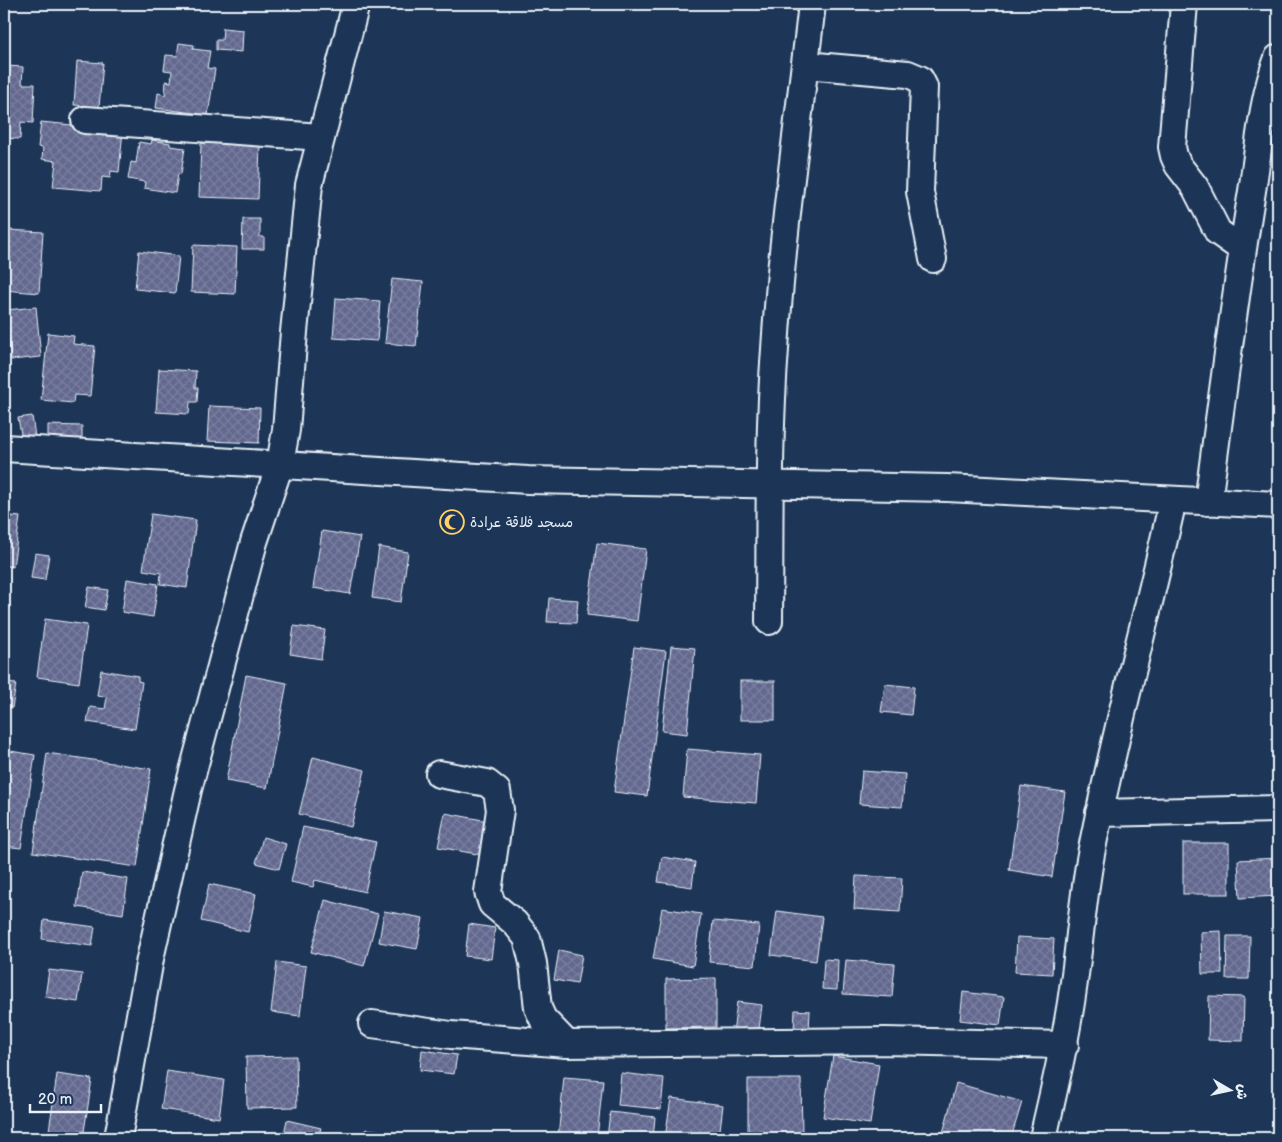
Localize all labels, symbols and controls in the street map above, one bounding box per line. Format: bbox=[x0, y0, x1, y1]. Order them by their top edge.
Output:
mosque icon: مسجد فلاقة عرادة bbox=[439, 509, 465, 535]
place label: مسجد فلاقة عرادة bbox=[470, 514, 573, 531]
north arrow bbox=[1204, 1064, 1254, 1114]
scale bar bbox=[30, 1082, 101, 1114]
text: ش bbox=[1233, 1083, 1252, 1101]
text: 20 m bbox=[38, 1090, 72, 1109]

